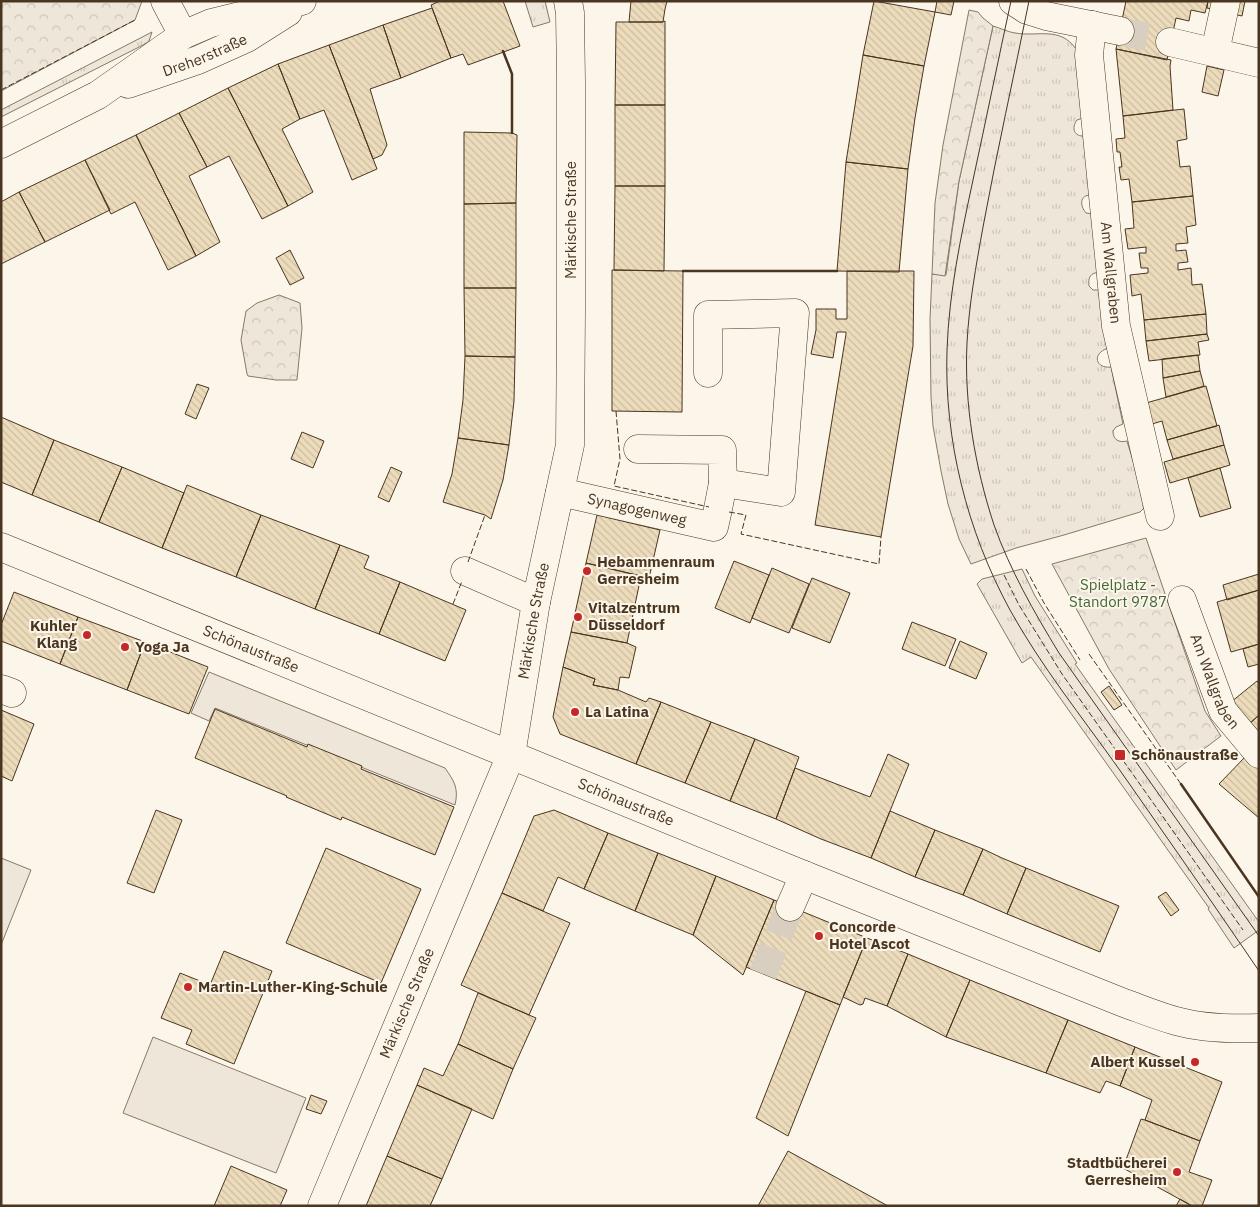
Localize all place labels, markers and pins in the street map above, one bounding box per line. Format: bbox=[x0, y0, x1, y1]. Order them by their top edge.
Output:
place label: Hebammenraum Gerresheim bbox=[597, 552, 715, 588]
marker: Hebammenraum Gerresheim bbox=[581, 565, 593, 577]
place label: Vitalzentrum Düsseldorf bbox=[588, 598, 680, 634]
marker: Vitalzentrum Düsseldorf bbox=[572, 611, 584, 623]
place label: Kuhler Klang bbox=[30, 616, 78, 652]
marker: Kuhler Klang bbox=[81, 629, 93, 641]
place label: Yoga Ja bbox=[135, 637, 190, 656]
marker: Yoga Ja bbox=[119, 641, 131, 653]
place label: La Latina bbox=[585, 702, 650, 721]
marker: La Latina bbox=[569, 706, 581, 718]
place label: Schönaustraße bbox=[1131, 745, 1238, 764]
marker: Schönaustraße bbox=[1113, 748, 1127, 762]
place label: Concorde Hotel Ascot bbox=[829, 917, 910, 953]
marker: Concorde Hotel Ascot bbox=[813, 930, 825, 942]
place label: Martin-Luther-King-Schule bbox=[198, 977, 388, 996]
marker: Martin-Luther-King-Schule bbox=[182, 981, 194, 993]
place label: Albert Kussel bbox=[1090, 1052, 1185, 1071]
marker: Albert Kussel bbox=[1189, 1056, 1201, 1068]
place label: Stadtbücherei Gerresheim bbox=[1067, 1153, 1167, 1189]
marker: Stadtbücherei Gerresheim bbox=[1171, 1166, 1183, 1178]

